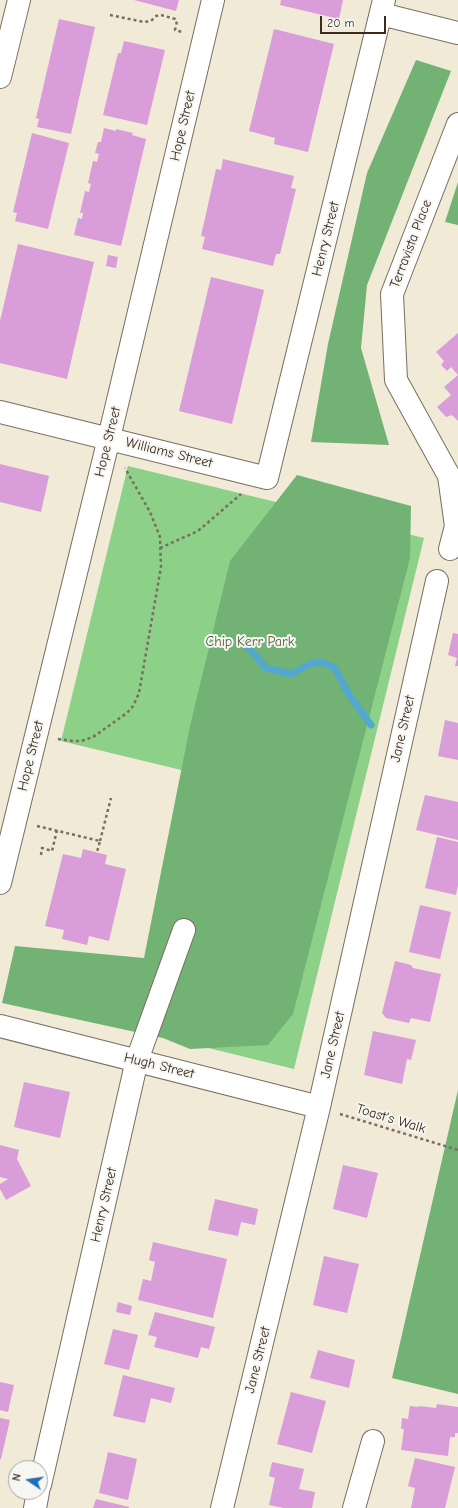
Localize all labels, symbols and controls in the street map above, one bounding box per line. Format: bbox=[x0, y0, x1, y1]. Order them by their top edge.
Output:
scale bar bbox=[322, 8, 388, 34]
text: 20 m bbox=[327, 16, 355, 30]
street label: Hope Street bbox=[167, 89, 199, 163]
street label: Terravista Place bbox=[386, 197, 436, 291]
street label: Henry Street bbox=[309, 200, 343, 278]
street label: Hope Street bbox=[91, 405, 125, 479]
street label: Williams Street bbox=[124, 434, 214, 472]
park label: Chip Kerr Park bbox=[206, 634, 294, 650]
street label: Jane Street bbox=[387, 694, 419, 764]
street label: Hope Street bbox=[14, 719, 48, 793]
street label: Jane Street bbox=[317, 1010, 349, 1080]
street label: Hugh Street bbox=[122, 1049, 196, 1083]
street label: Toast's Walk bbox=[354, 1100, 428, 1138]
street label: Henry Street bbox=[87, 1166, 121, 1244]
street label: Jane Street bbox=[242, 1325, 274, 1395]
north arrow bbox=[8, 1460, 48, 1500]
text: N bbox=[10, 1472, 24, 1482]

